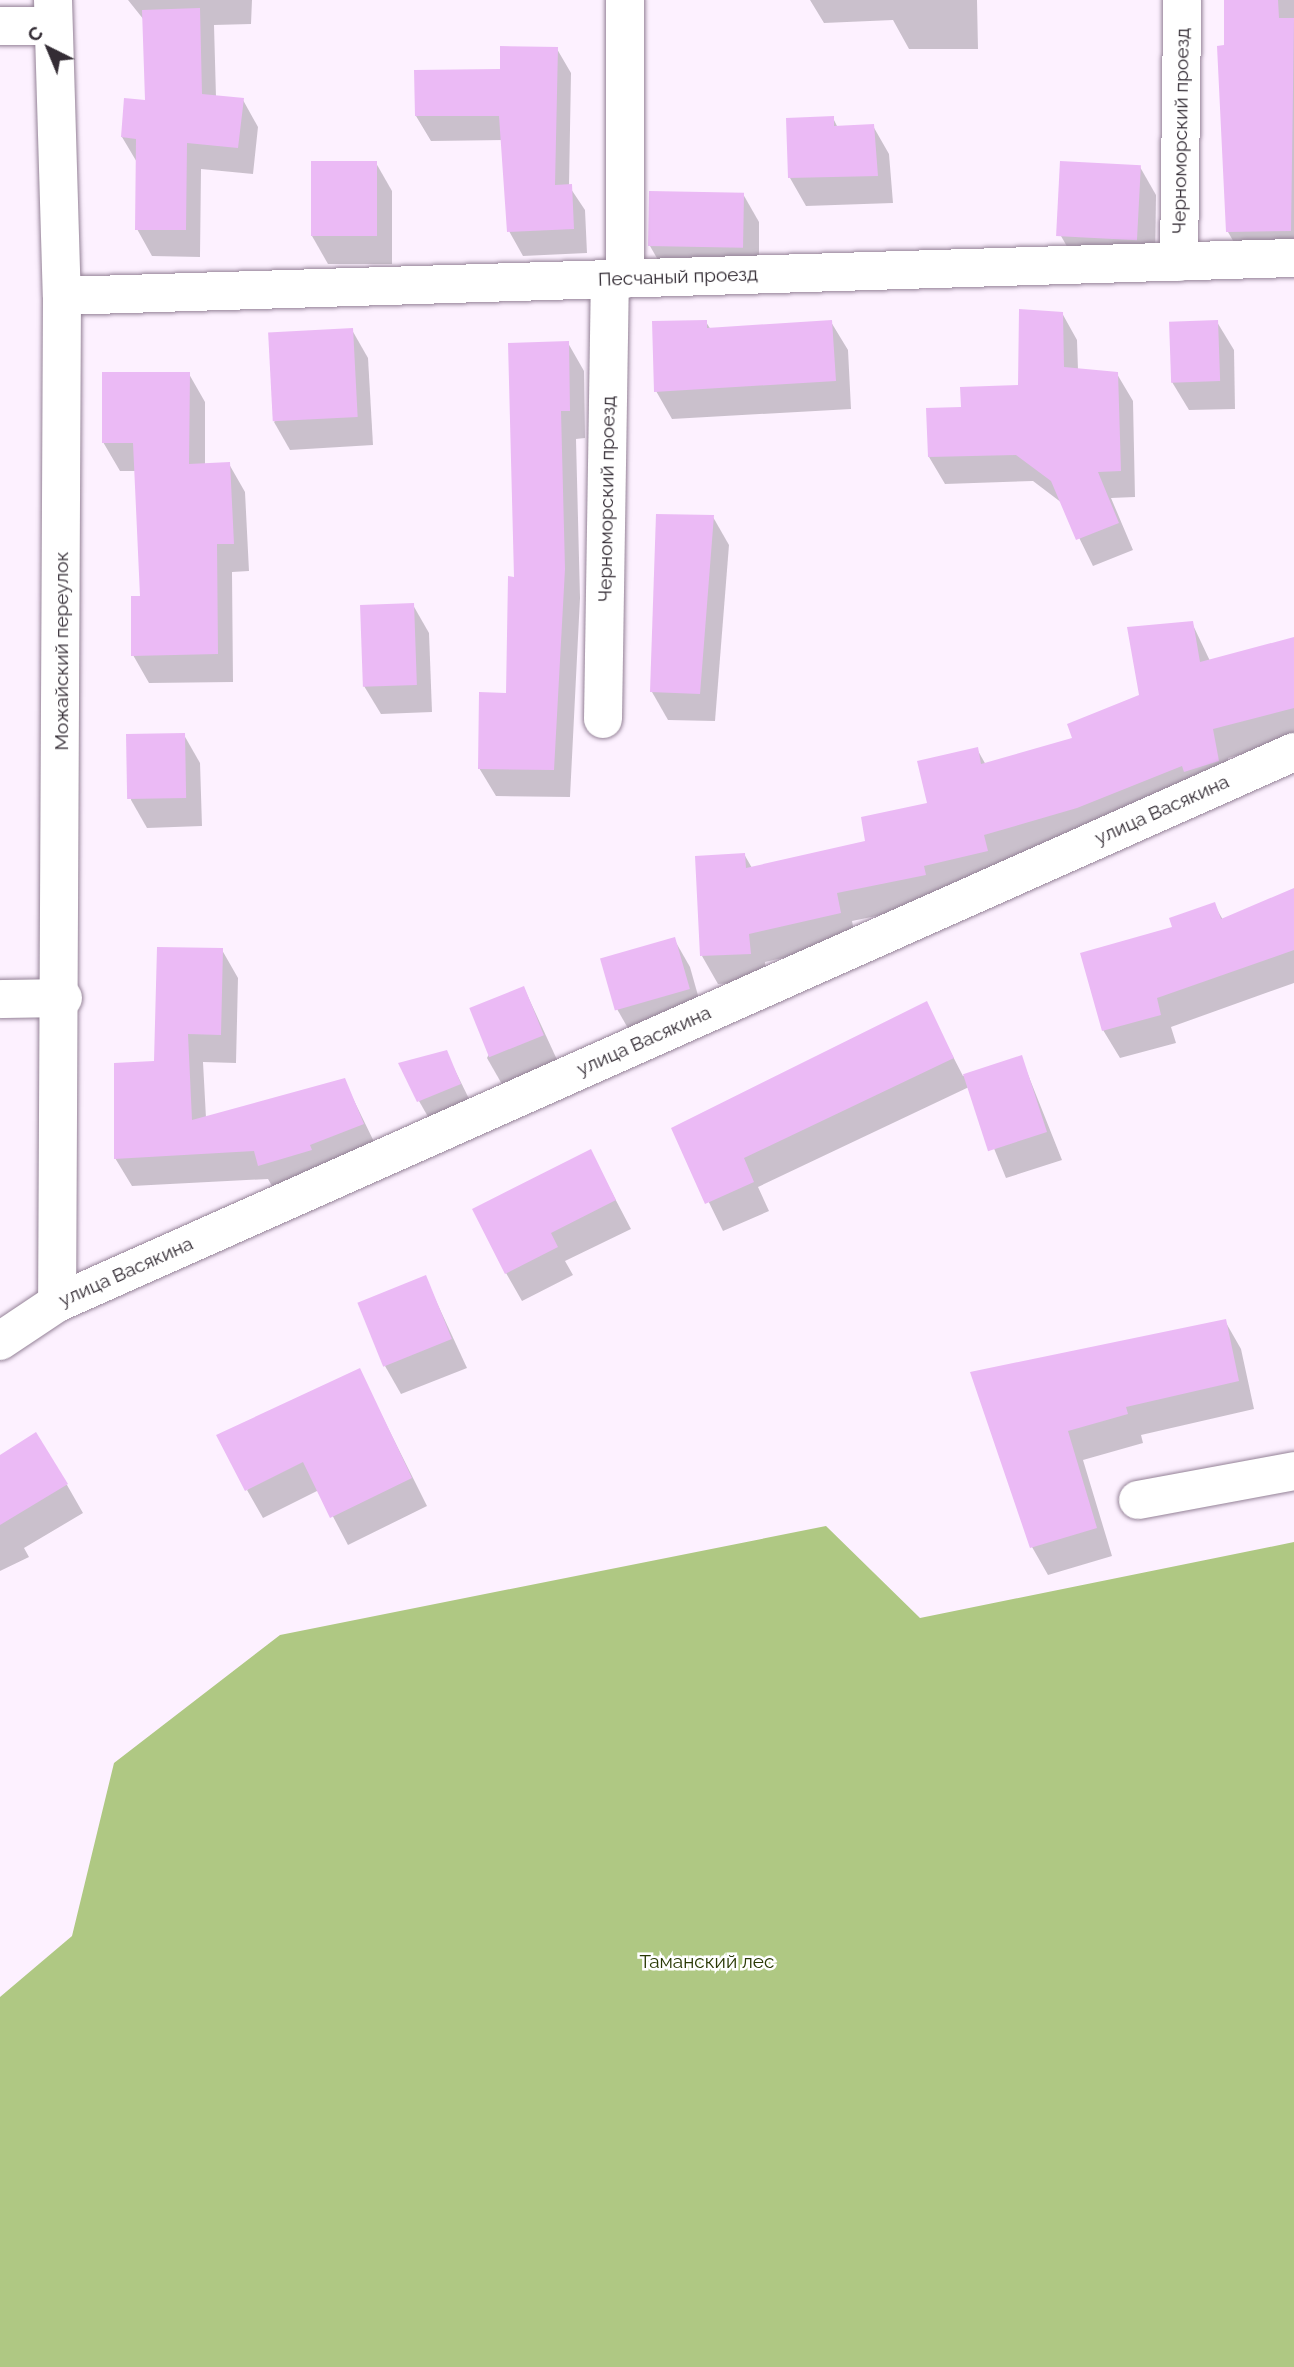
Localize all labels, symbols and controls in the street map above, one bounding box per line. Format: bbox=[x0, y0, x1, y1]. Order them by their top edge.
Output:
north arrow bbox=[14, 14, 84, 84]
text: С bbox=[22, 21, 47, 46]
street label: Черноморский проезд bbox=[1168, 28, 1194, 234]
street label: Песчаный проезд bbox=[598, 263, 758, 291]
street label: Черноморский проезд bbox=[594, 396, 620, 602]
street label: Можайский переулок bbox=[51, 551, 73, 751]
street label: улица Васякина bbox=[1091, 770, 1233, 850]
street label: улица Васякина bbox=[573, 1001, 715, 1081]
street label: улица Васякина bbox=[55, 1232, 197, 1312]
park label: Таманский лес bbox=[640, 1951, 774, 1973]

